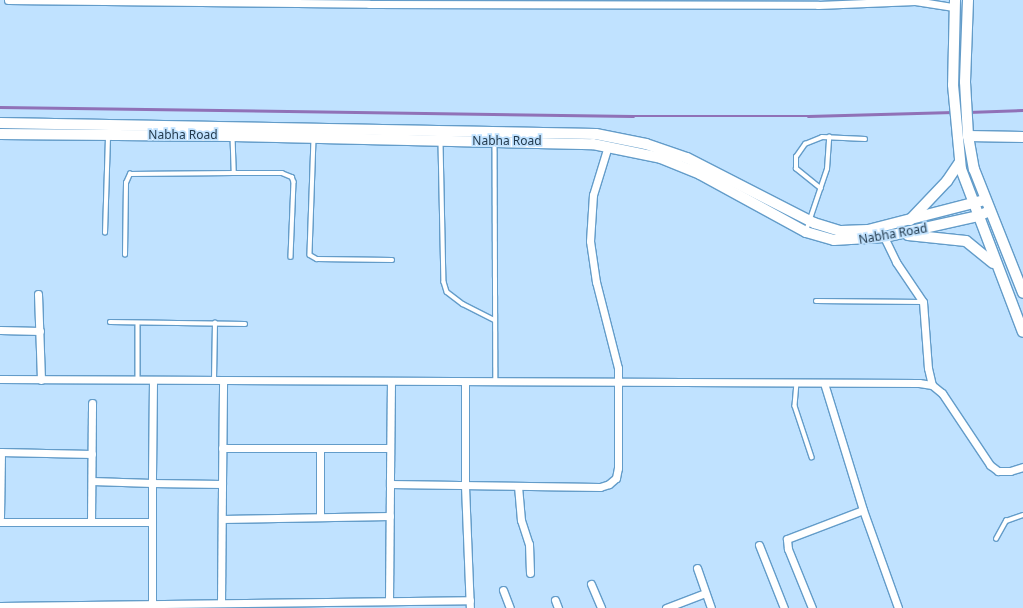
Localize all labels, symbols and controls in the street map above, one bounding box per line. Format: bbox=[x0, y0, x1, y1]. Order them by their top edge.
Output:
street label: Nabha Road bbox=[148, 128, 218, 142]
street label: Nabha Road bbox=[472, 134, 542, 148]
street label: Nabha Road bbox=[858, 221, 928, 247]

